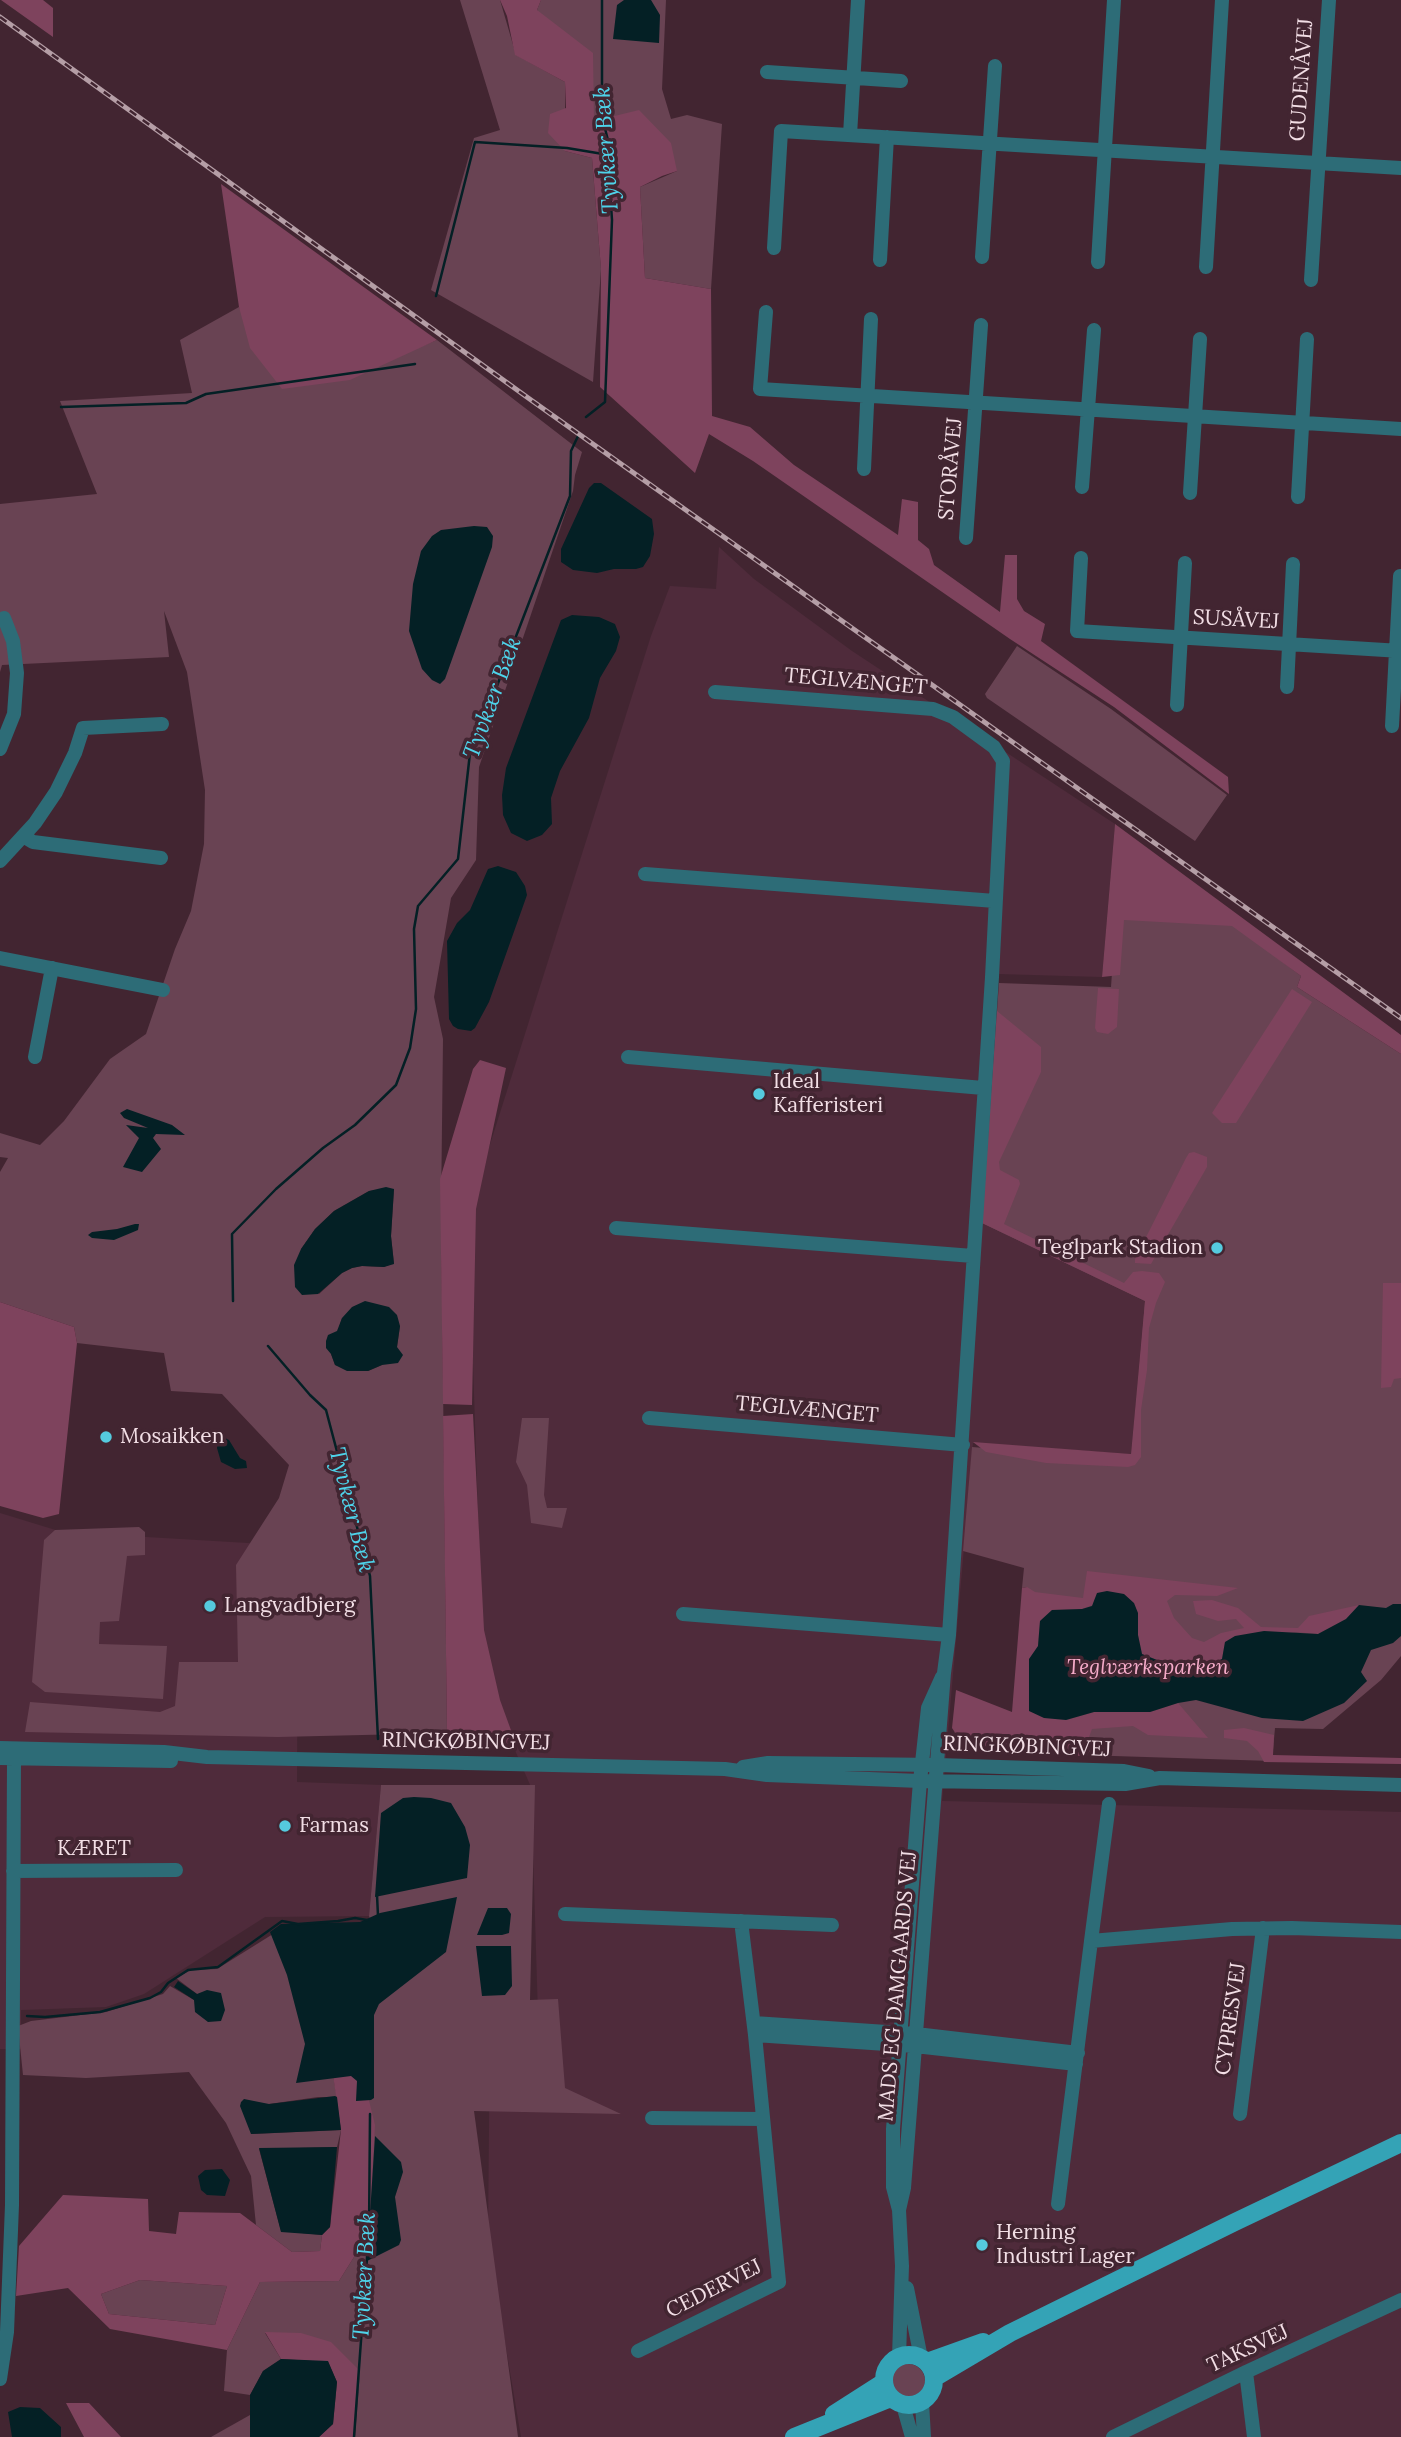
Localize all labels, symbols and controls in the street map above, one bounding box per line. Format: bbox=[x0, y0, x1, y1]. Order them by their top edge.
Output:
street label: GUDENÅVEJ bbox=[1285, 18, 1319, 142]
water label: Tyvkær Bæk bbox=[589, 85, 625, 215]
street label: STORÅVEJ bbox=[934, 417, 968, 521]
street label: SUSÅVEJ bbox=[1192, 605, 1280, 635]
water label: Tyvkær Bæk bbox=[458, 633, 528, 763]
street label: TEGLVÆNGET bbox=[783, 663, 929, 701]
place label: Ideal Kafferisteri bbox=[773, 1069, 883, 1119]
marker: Ideal Kafferisteri bbox=[751, 1086, 767, 1102]
place label: Teglpark Stadion bbox=[1038, 1235, 1203, 1261]
marker: Teglpark Stadion bbox=[1209, 1240, 1225, 1256]
street label: TEGLVÆNGET bbox=[734, 1391, 880, 1429]
place label: Mosaikken bbox=[120, 1424, 224, 1450]
marker: Mosaikken bbox=[98, 1429, 114, 1445]
water label: Tyvkær Bæk bbox=[322, 1445, 380, 1575]
place label: Langvadbjerg bbox=[224, 1593, 356, 1619]
marker: Langvadbjerg bbox=[202, 1598, 218, 1614]
park label: Teglværksparken bbox=[1067, 1655, 1229, 1681]
street label: RINGKØBINGVEJ bbox=[381, 1728, 551, 1756]
street label: RINGKØBINGVEJ bbox=[942, 1731, 1112, 1763]
place label: Farmas bbox=[299, 1813, 369, 1839]
marker: Farmas bbox=[277, 1818, 293, 1834]
street label: KÆRET bbox=[57, 1836, 131, 1862]
street label: MADS EG DAMGAARDS VEJ bbox=[874, 1850, 922, 2122]
street label: CYPRESVEJ bbox=[1211, 1961, 1251, 2077]
water label: Tyvkær Bæk bbox=[348, 2212, 382, 2340]
place label: Herning Industri Lager bbox=[996, 2220, 1134, 2270]
marker: Herning Industri Lager bbox=[974, 2237, 990, 2253]
street label: CEDERVEJ bbox=[662, 2254, 766, 2324]
street label: TAKSVEJ bbox=[1203, 2319, 1293, 2379]

